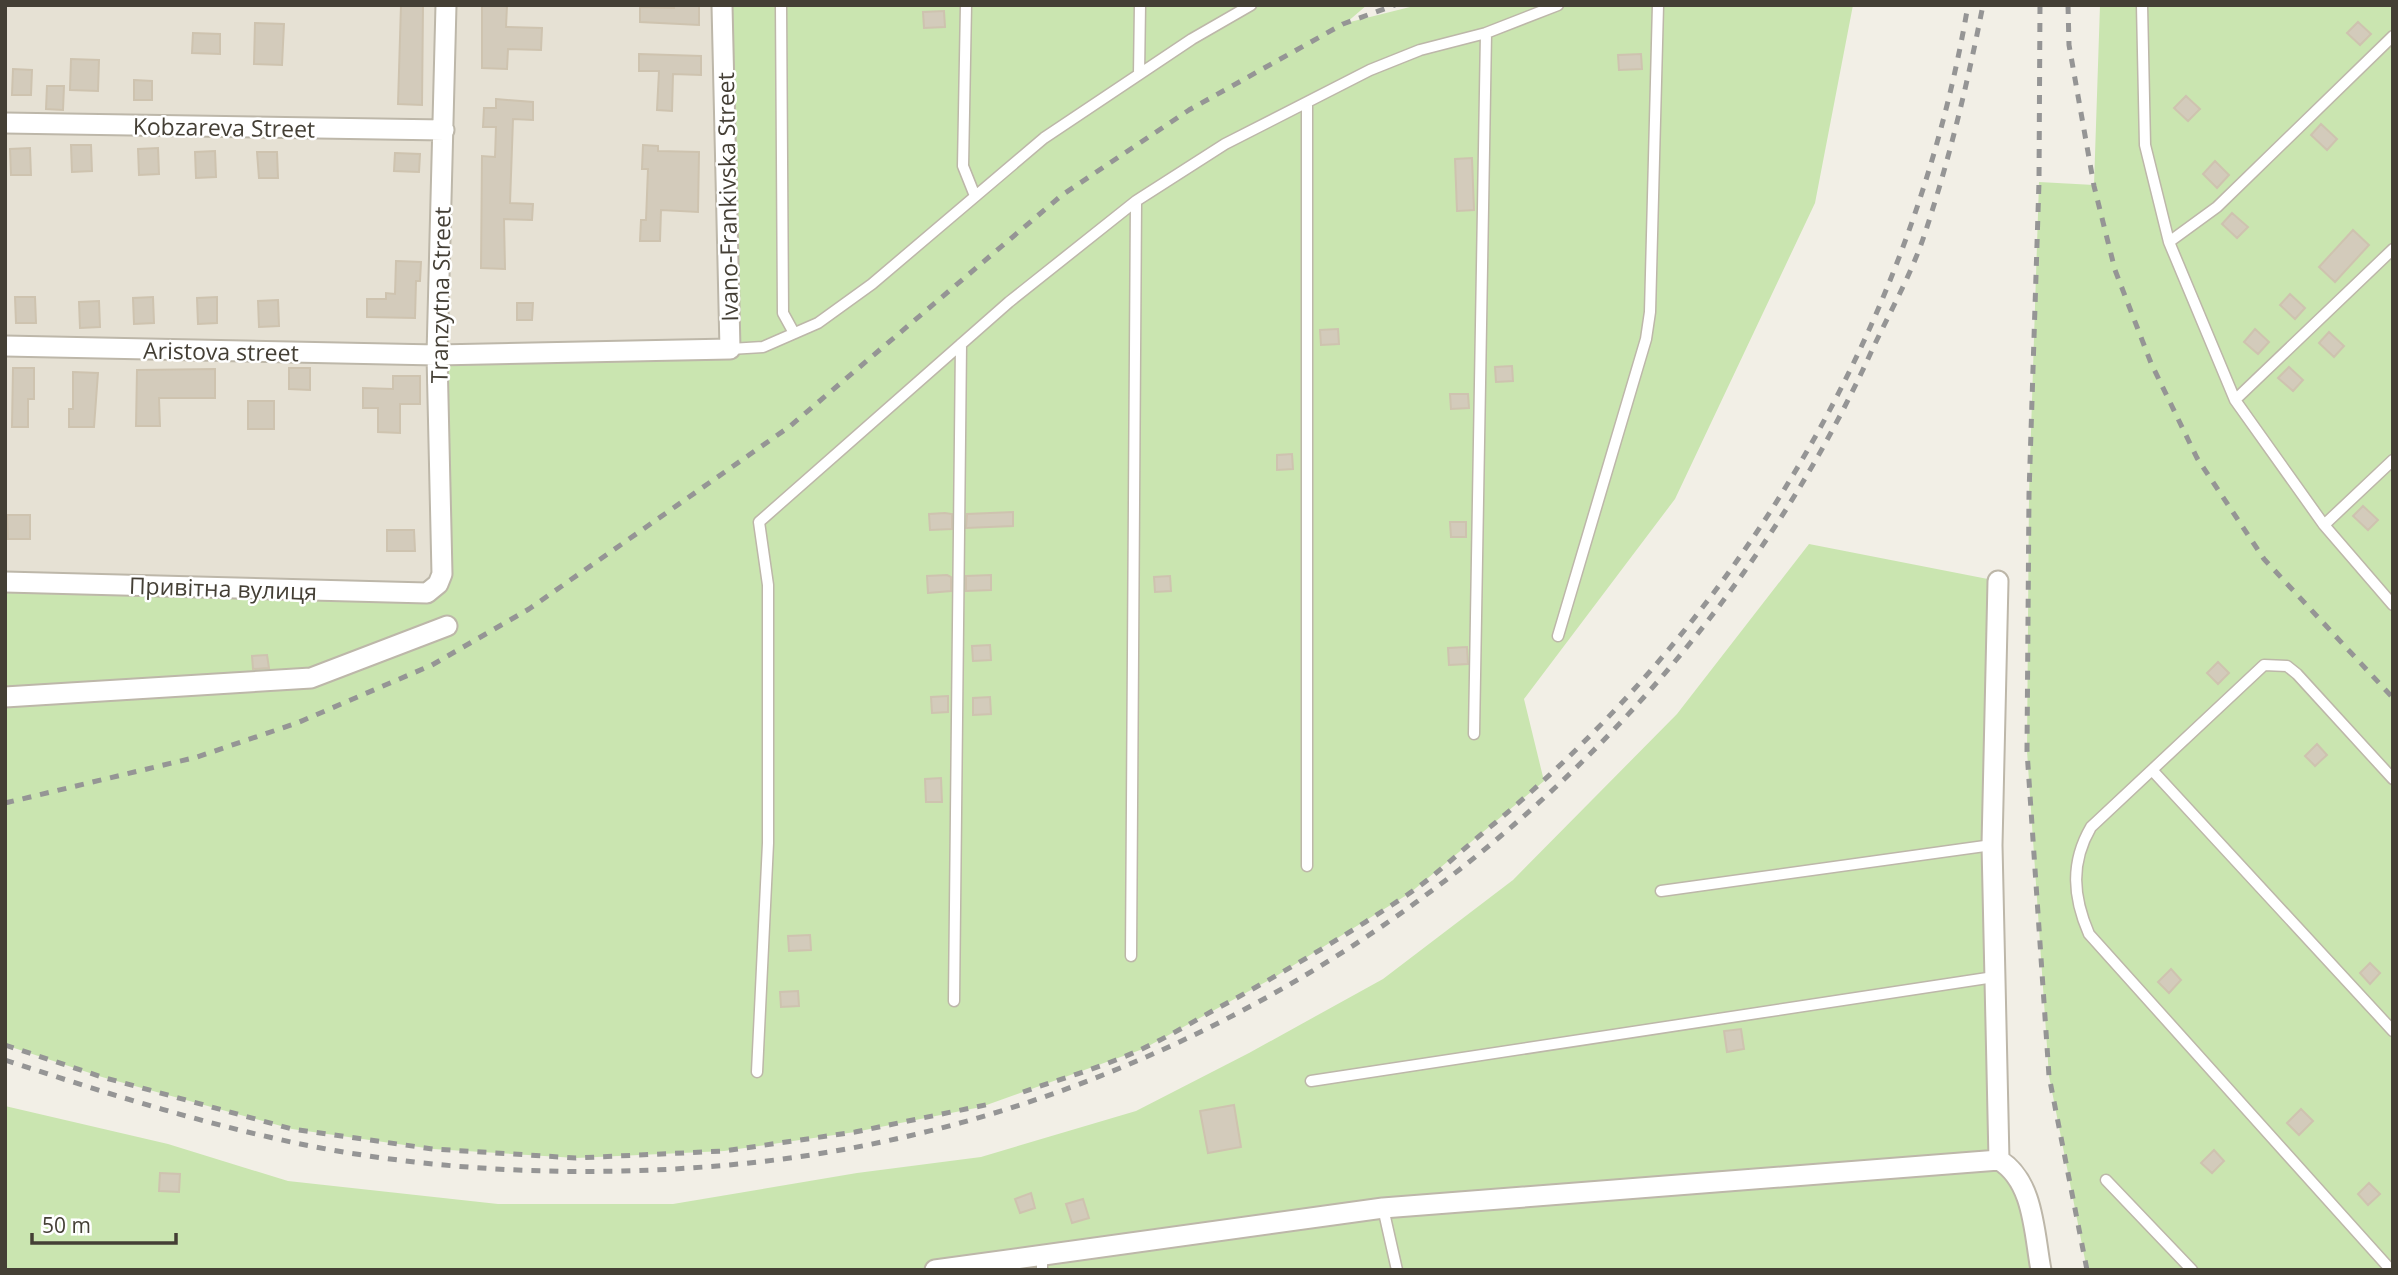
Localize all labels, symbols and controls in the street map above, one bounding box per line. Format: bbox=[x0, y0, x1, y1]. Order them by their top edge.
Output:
street label: Ivano-Frankivska Street bbox=[709, 72, 745, 322]
street label: Kobzareva Street bbox=[133, 109, 315, 145]
street label: Tranzytna Street bbox=[422, 206, 458, 384]
street label: Aristova street bbox=[143, 334, 299, 368]
street label: Привітна вулиця bbox=[128, 569, 318, 607]
scale bar bbox=[32, 1202, 175, 1246]
text: 50 m bbox=[42, 1211, 91, 1239]

